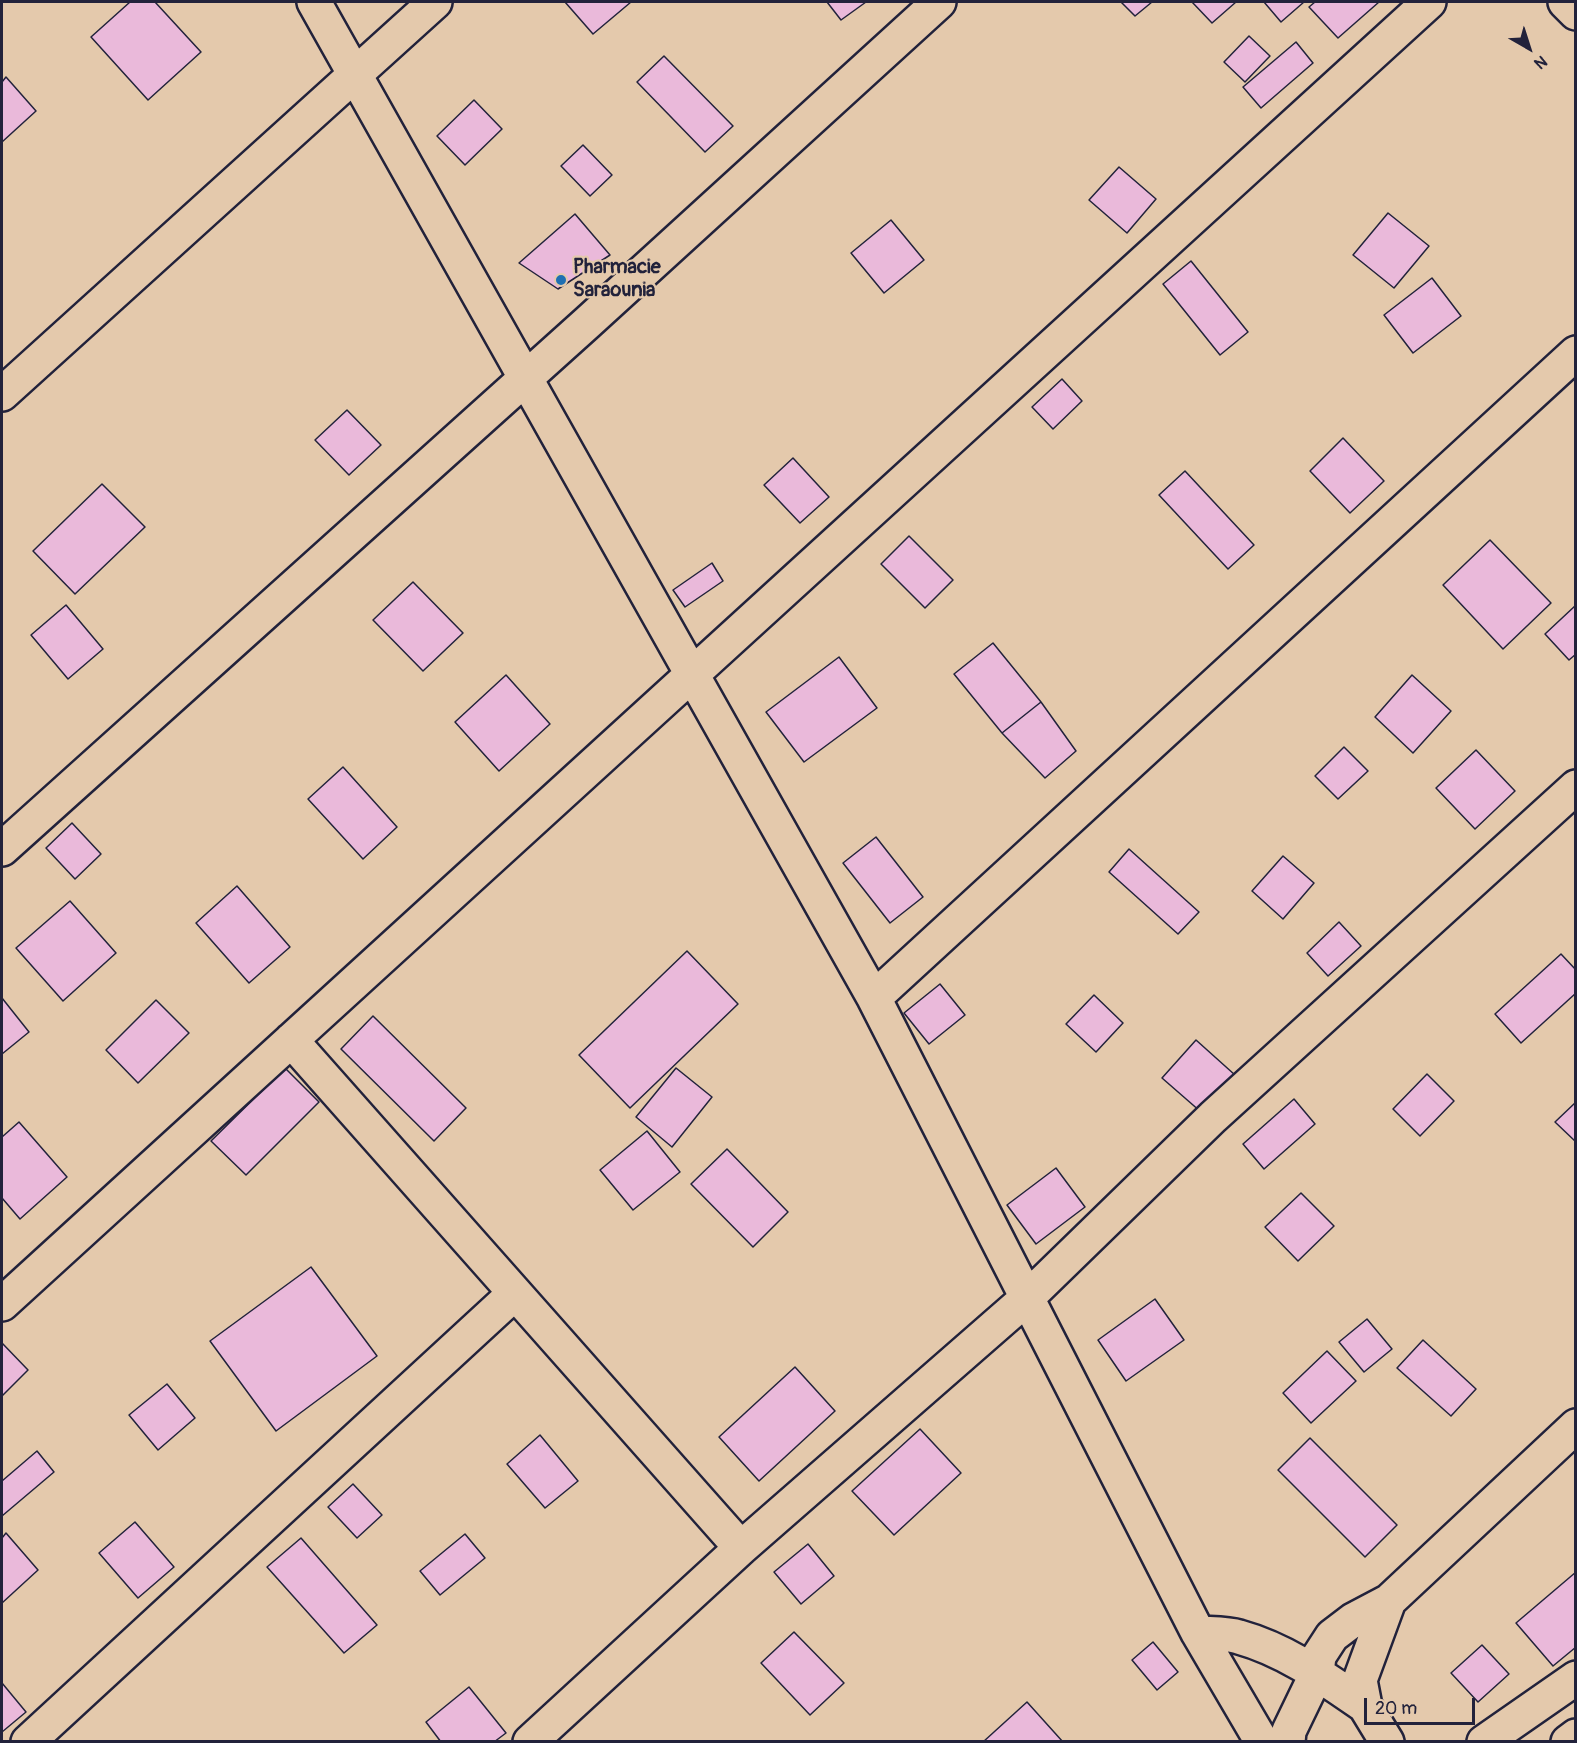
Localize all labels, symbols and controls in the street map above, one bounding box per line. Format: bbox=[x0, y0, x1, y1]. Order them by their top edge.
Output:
north arrow bbox=[1499, 18, 1559, 78]
text: N bbox=[1530, 51, 1551, 73]
place label: Pharmacie Saraounia bbox=[573, 256, 660, 303]
marker: Pharmacie Saraounia bbox=[554, 273, 568, 287]
scale bar bbox=[1367, 1686, 1478, 1724]
text: 20 m bbox=[1375, 1697, 1417, 1720]

